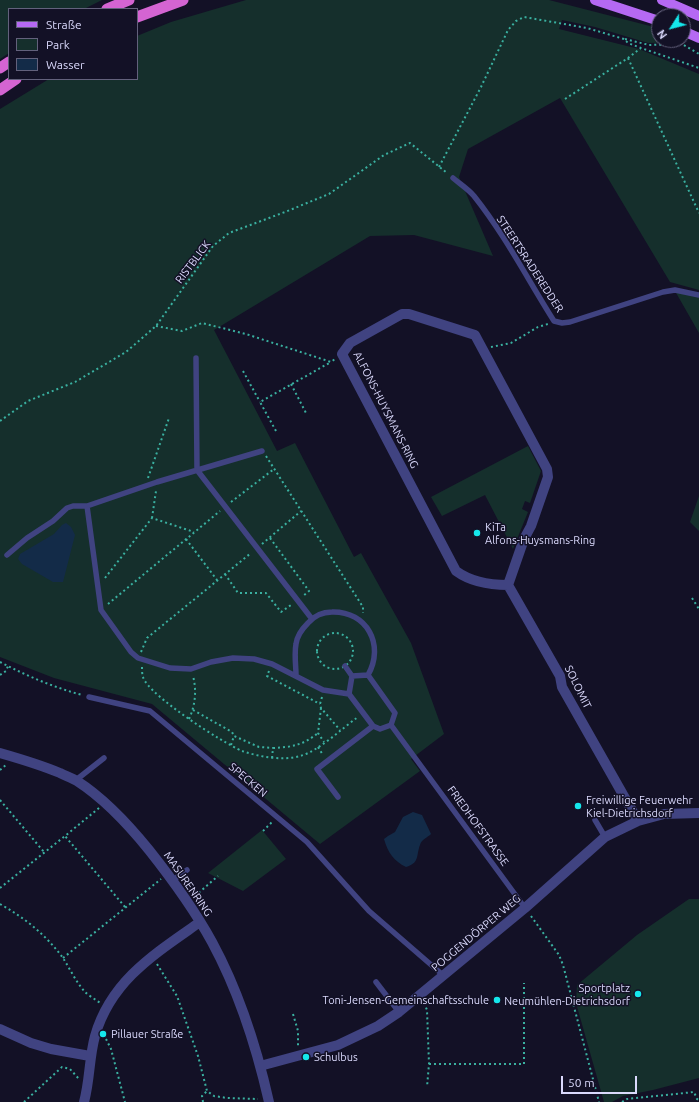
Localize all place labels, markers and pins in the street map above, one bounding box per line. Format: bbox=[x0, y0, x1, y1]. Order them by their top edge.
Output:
place label: KiTa Alfons-Huysmans-Ring bbox=[485, 520, 595, 546]
marker: KiTa Alfons-Huysmans-Ring bbox=[472, 528, 482, 538]
place label: Freiwillige Feuerwehr Kiel-Dietrichsdorf bbox=[586, 793, 693, 819]
marker: Freiwillige Feuerwehr Kiel-Dietrichsdorf bbox=[573, 801, 583, 811]
place label: Sportplatz Neumühlen-Dietrichsdorf bbox=[504, 981, 630, 1007]
marker: Sportplatz Neumühlen-Dietrichsdorf bbox=[633, 989, 643, 999]
place label: Toni-Jensen-Gemeinschaftsschule bbox=[323, 993, 489, 1007]
marker: Toni-Jensen-Gemeinschaftsschule bbox=[492, 995, 502, 1005]
place label: Pillauer Straße bbox=[111, 1027, 183, 1041]
marker: Pillauer Straße bbox=[98, 1029, 108, 1039]
place label: Schulbus bbox=[314, 1050, 358, 1064]
marker: Schulbus bbox=[301, 1052, 311, 1062]

